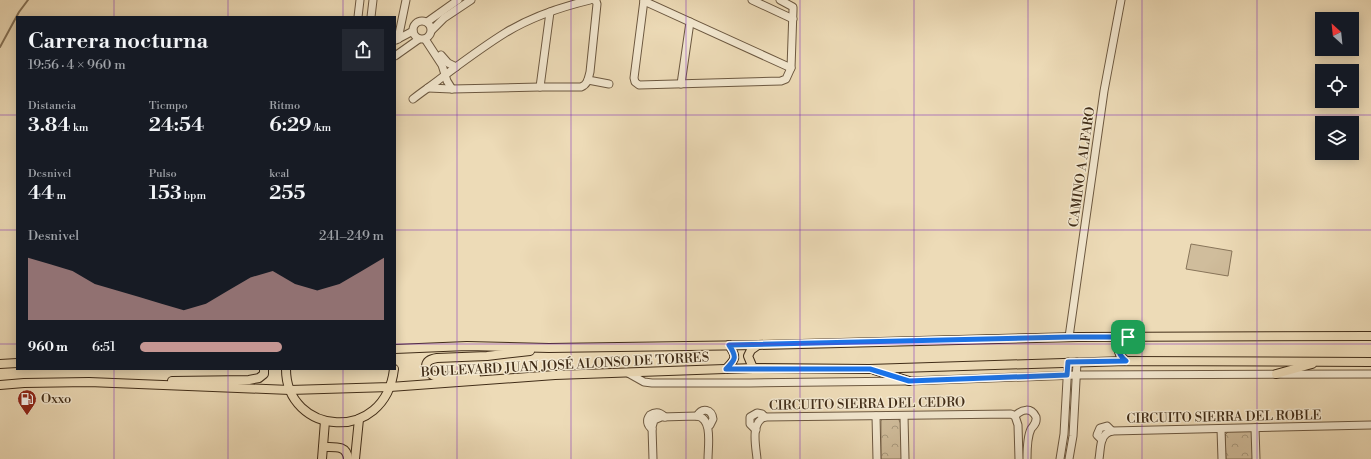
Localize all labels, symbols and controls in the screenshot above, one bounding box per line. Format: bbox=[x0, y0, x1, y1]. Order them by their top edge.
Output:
north arrow bbox=[1315, 12, 1359, 56]
map controls bbox=[1315, 12, 1359, 160]
text: Carrera nocturna bbox=[28, 28, 208, 55]
button: share bbox=[342, 29, 384, 71]
text: 19:56 · 4 × 960 m bbox=[28, 57, 126, 73]
button: locate bbox=[1315, 64, 1359, 108]
text: Distancia bbox=[28, 99, 76, 113]
text: Tiempo bbox=[149, 99, 188, 113]
text: Ritmo bbox=[269, 99, 300, 113]
street label: CAMINO A ALFARO bbox=[1066, 106, 1098, 228]
text: 3.84 bbox=[28, 113, 71, 138]
text: 24:54 bbox=[149, 113, 204, 138]
text: 6:29 bbox=[269, 113, 312, 138]
button: layers bbox=[1315, 116, 1359, 160]
text: km bbox=[71, 121, 88, 135]
text: /km bbox=[312, 121, 331, 135]
text: Desnivel bbox=[28, 167, 71, 181]
text: Pulso bbox=[149, 167, 177, 181]
text: kcal bbox=[269, 167, 289, 181]
text: 44 bbox=[28, 181, 54, 206]
text: 153 bbox=[149, 181, 182, 206]
text: 255 bbox=[269, 181, 305, 206]
text: m bbox=[54, 189, 66, 203]
text: bpm bbox=[182, 189, 206, 203]
text: Desnivel bbox=[28, 228, 79, 244]
text: 241–249 m bbox=[319, 228, 384, 244]
pin bbox=[1111, 320, 1145, 354]
icon: arrive bbox=[1117, 326, 1139, 348]
text: 960 m bbox=[28, 339, 68, 355]
text: 6:51 bbox=[92, 339, 116, 355]
street label: BOULEVARD JUAN JOSÉ ALONSO DE TORRES bbox=[419, 348, 710, 381]
fuel station icon: Oxxo bbox=[16, 388, 38, 416]
place label: Oxxo bbox=[41, 391, 71, 407]
street label: CIRCUITO SIERRA DEL CEDRO bbox=[769, 394, 965, 414]
street label: CIRCUITO SIERRA DEL ROBLE bbox=[1126, 407, 1322, 427]

